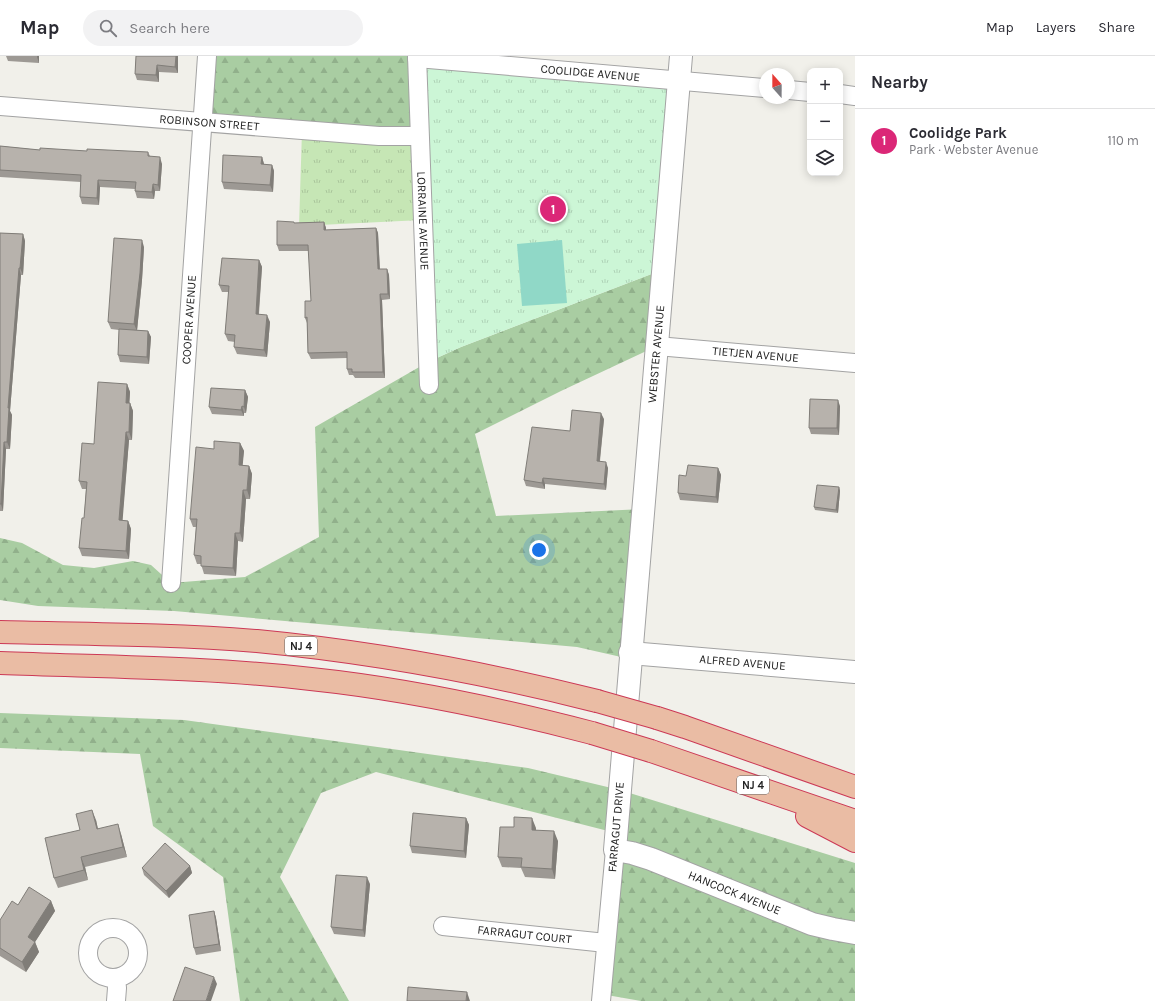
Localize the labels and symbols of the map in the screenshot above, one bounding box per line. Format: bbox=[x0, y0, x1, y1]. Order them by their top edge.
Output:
street label: COOLIDGE AVENUE bbox=[540, 62, 641, 84]
north arrow bbox=[759, 68, 795, 104]
street label: ROBINSON STREET bbox=[159, 112, 260, 134]
street label: LORRAINE AVENUE bbox=[414, 171, 432, 271]
pin: 1 bbox=[540, 194, 566, 224]
street label: COOPER AVENUE bbox=[179, 275, 199, 365]
street label: WEBSTER AVENUE bbox=[645, 305, 667, 403]
street label: TIETJEN AVENUE bbox=[712, 344, 800, 365]
your location bbox=[529, 540, 549, 560]
road number: NJ 4 bbox=[285, 637, 317, 655]
street label: ALFRED AVENUE bbox=[699, 652, 786, 673]
road number: NJ 4 bbox=[737, 776, 769, 794]
street label: FARRAGUT DRIVE bbox=[605, 781, 627, 873]
street label: HANCOCK AVENUE bbox=[686, 868, 783, 918]
street label: FARRAGUT COURT bbox=[477, 923, 572, 946]

